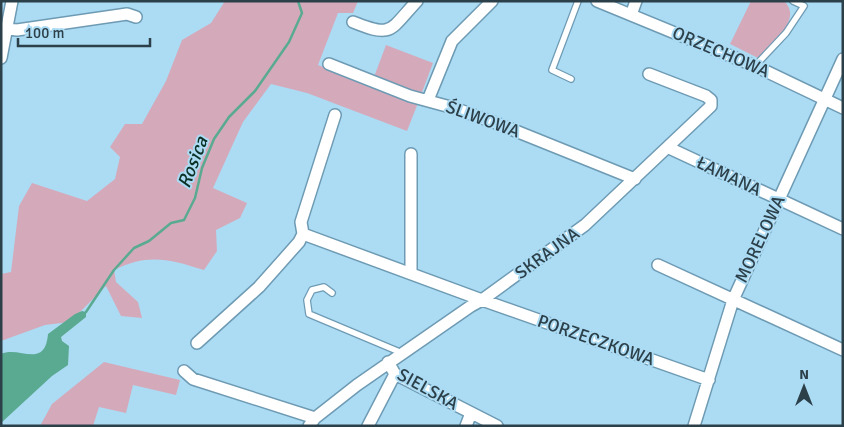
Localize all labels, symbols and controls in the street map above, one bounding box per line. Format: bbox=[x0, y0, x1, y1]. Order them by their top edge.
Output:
scale bar bbox=[18, 15, 150, 47]
street label: ORZECHOWA bbox=[669, 22, 773, 82]
text: 100 m bbox=[25, 24, 65, 42]
street label: ŚLIWOWA bbox=[443, 95, 523, 143]
water label: Rosica bbox=[172, 132, 214, 191]
street label: ŁAMANA bbox=[693, 151, 765, 201]
street label: MORELOWA bbox=[730, 192, 790, 286]
street label: SKRAJNA bbox=[511, 222, 583, 284]
street label: PORZECZKOWA bbox=[535, 310, 657, 370]
north arrow bbox=[779, 362, 829, 412]
street label: SIELSKA bbox=[394, 363, 462, 415]
text: N bbox=[799, 366, 809, 383]

